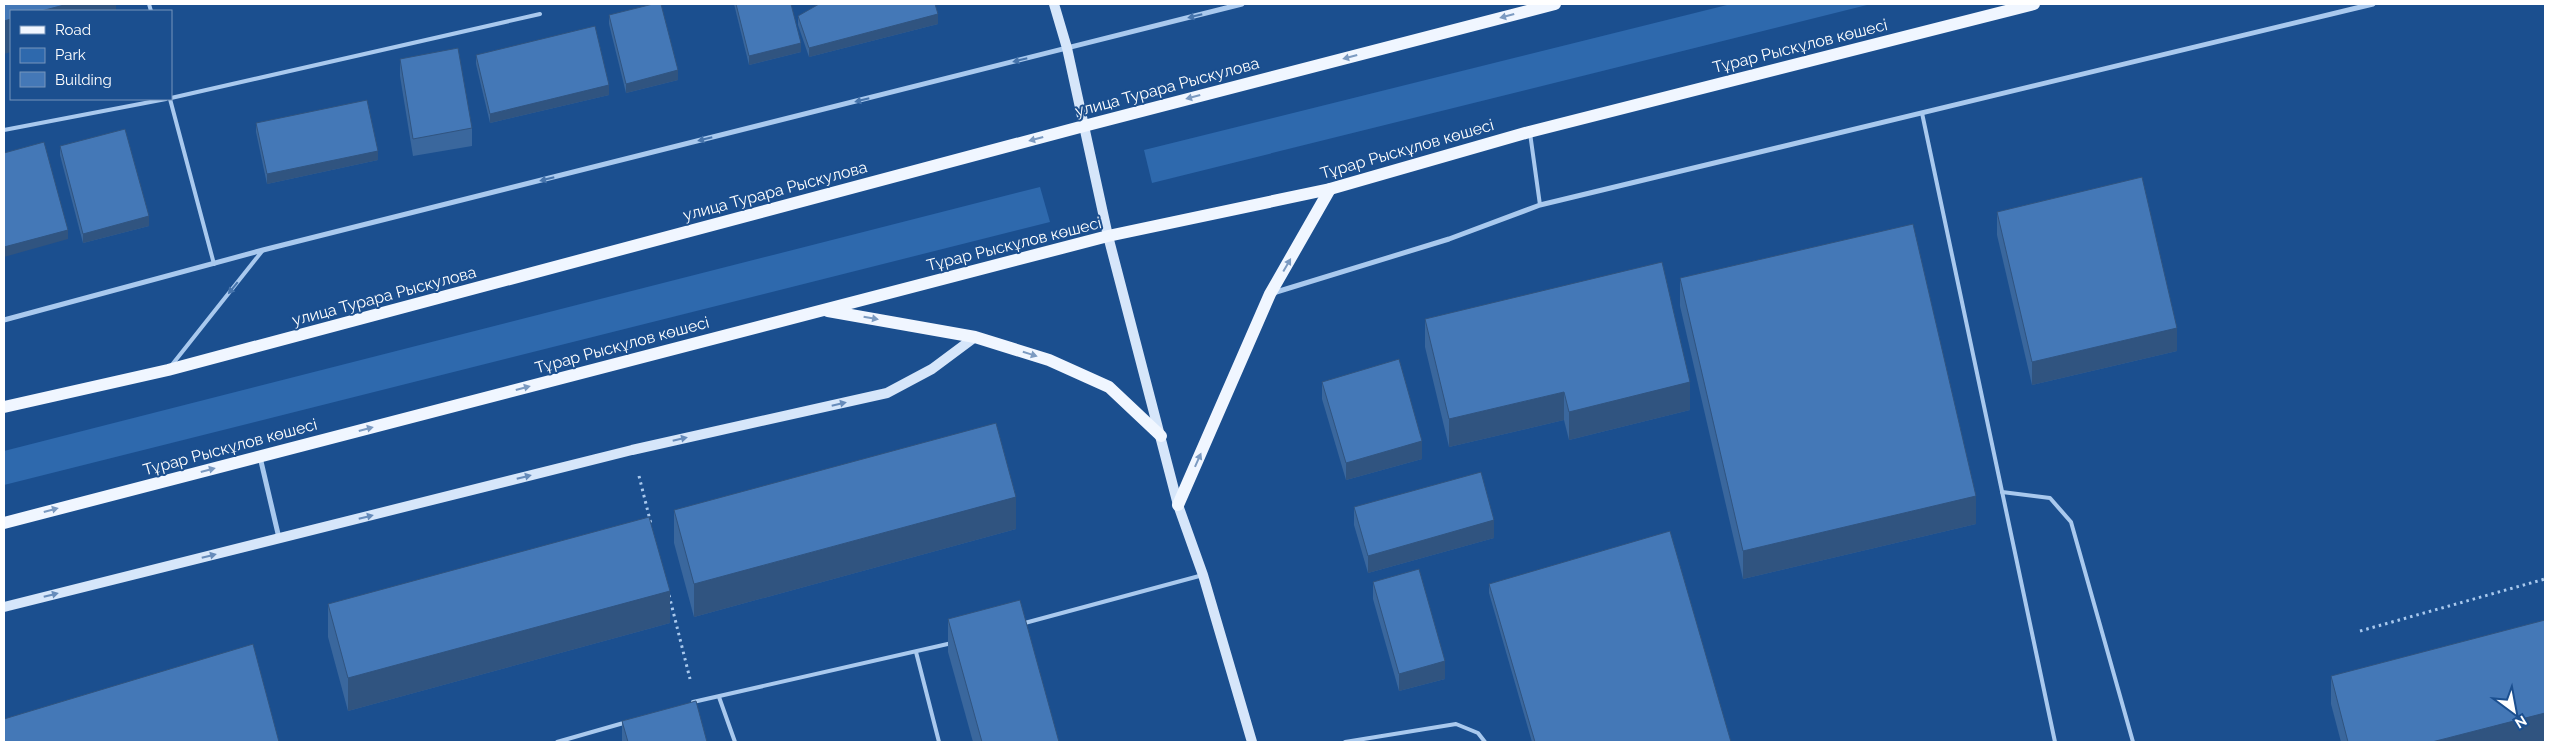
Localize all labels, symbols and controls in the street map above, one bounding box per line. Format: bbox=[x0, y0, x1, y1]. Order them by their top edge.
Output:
legend bbox=[10, 10, 172, 100]
one-way arrow bbox=[1187, 12, 1202, 20]
one-way arrow bbox=[1500, 12, 1515, 20]
street label: Тұрар Рыскұлов көшесі bbox=[1711, 15, 1889, 77]
text: Road bbox=[55, 21, 91, 39]
text: Park bbox=[55, 46, 86, 64]
street label: улица Турара Рыскулова bbox=[1073, 53, 1261, 121]
one-way arrow bbox=[1343, 53, 1358, 61]
one-way arrow bbox=[1012, 56, 1027, 64]
text: Building bbox=[55, 71, 112, 89]
one-way arrow bbox=[1185, 94, 1200, 102]
one-way arrow bbox=[855, 96, 870, 104]
street label: Тұрар Рыскұлов көшесі bbox=[1318, 115, 1496, 183]
one-way arrow bbox=[697, 135, 712, 143]
one-way arrow bbox=[1028, 135, 1043, 143]
street label: улица Турара Рыскулова bbox=[681, 157, 869, 225]
one-way arrow bbox=[539, 175, 554, 183]
street label: Тұрар Рыскұлов көшесі bbox=[925, 213, 1103, 275]
one-way arrow bbox=[1283, 258, 1292, 271]
street label: улица Турара Рыскулова bbox=[290, 262, 478, 330]
one-way arrow bbox=[228, 281, 238, 295]
street label: Тұрар Рыскұлов көшесі bbox=[533, 313, 711, 377]
one-way arrow bbox=[864, 315, 880, 323]
one-way arrow bbox=[1022, 350, 1037, 358]
one-way arrow bbox=[515, 384, 530, 392]
one-way arrow bbox=[831, 400, 846, 408]
street label: Тұрар Рыскұлов көшесі bbox=[141, 415, 319, 479]
one-way arrow bbox=[358, 425, 373, 433]
one-way arrow bbox=[672, 435, 688, 443]
one-way arrow bbox=[1194, 453, 1202, 467]
one-way arrow bbox=[201, 465, 216, 473]
one-way arrow bbox=[517, 473, 532, 481]
one-way arrow bbox=[43, 506, 58, 514]
one-way arrow bbox=[359, 512, 374, 520]
one-way arrow bbox=[201, 552, 216, 560]
one-way arrow bbox=[44, 591, 59, 599]
north arrow bbox=[2489, 686, 2539, 736]
text: N bbox=[2512, 712, 2530, 732]

